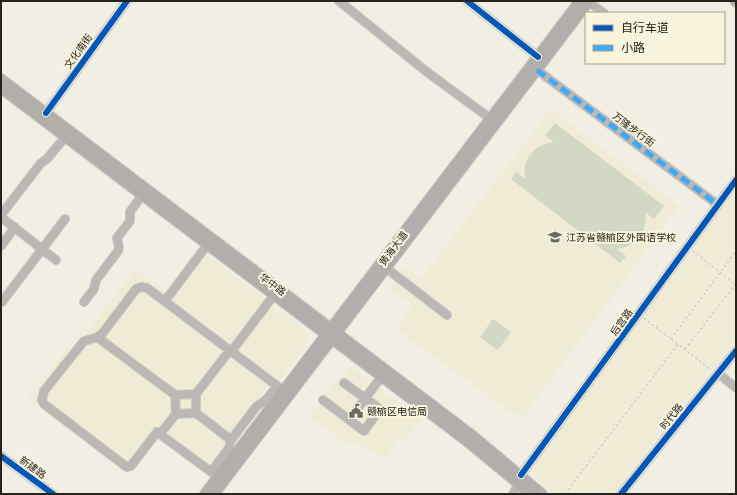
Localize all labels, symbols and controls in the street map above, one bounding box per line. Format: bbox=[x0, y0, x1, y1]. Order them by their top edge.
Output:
legend bbox=[585, 12, 725, 64]
text: 自行车道 bbox=[621, 21, 669, 35]
street label: 文化南街 bbox=[62, 32, 95, 71]
text: 小路 bbox=[621, 41, 645, 55]
street label: 万隆步行街 bbox=[610, 110, 657, 149]
street label: 黄海大道 bbox=[377, 229, 410, 268]
school or university icon: 江苏省赣榆区外国语学校 bbox=[547, 229, 563, 245]
place label: 江苏省赣榆区外国语学校 bbox=[566, 232, 676, 243]
street label: 华中路 bbox=[257, 271, 288, 298]
street label: 后宫路 bbox=[608, 307, 635, 338]
street label: 时代路 bbox=[658, 401, 685, 431]
public building icon: 赣榆区电信局 bbox=[348, 403, 364, 419]
place label: 赣榆区电信局 bbox=[367, 406, 427, 417]
street label: 新建路 bbox=[17, 454, 48, 481]

